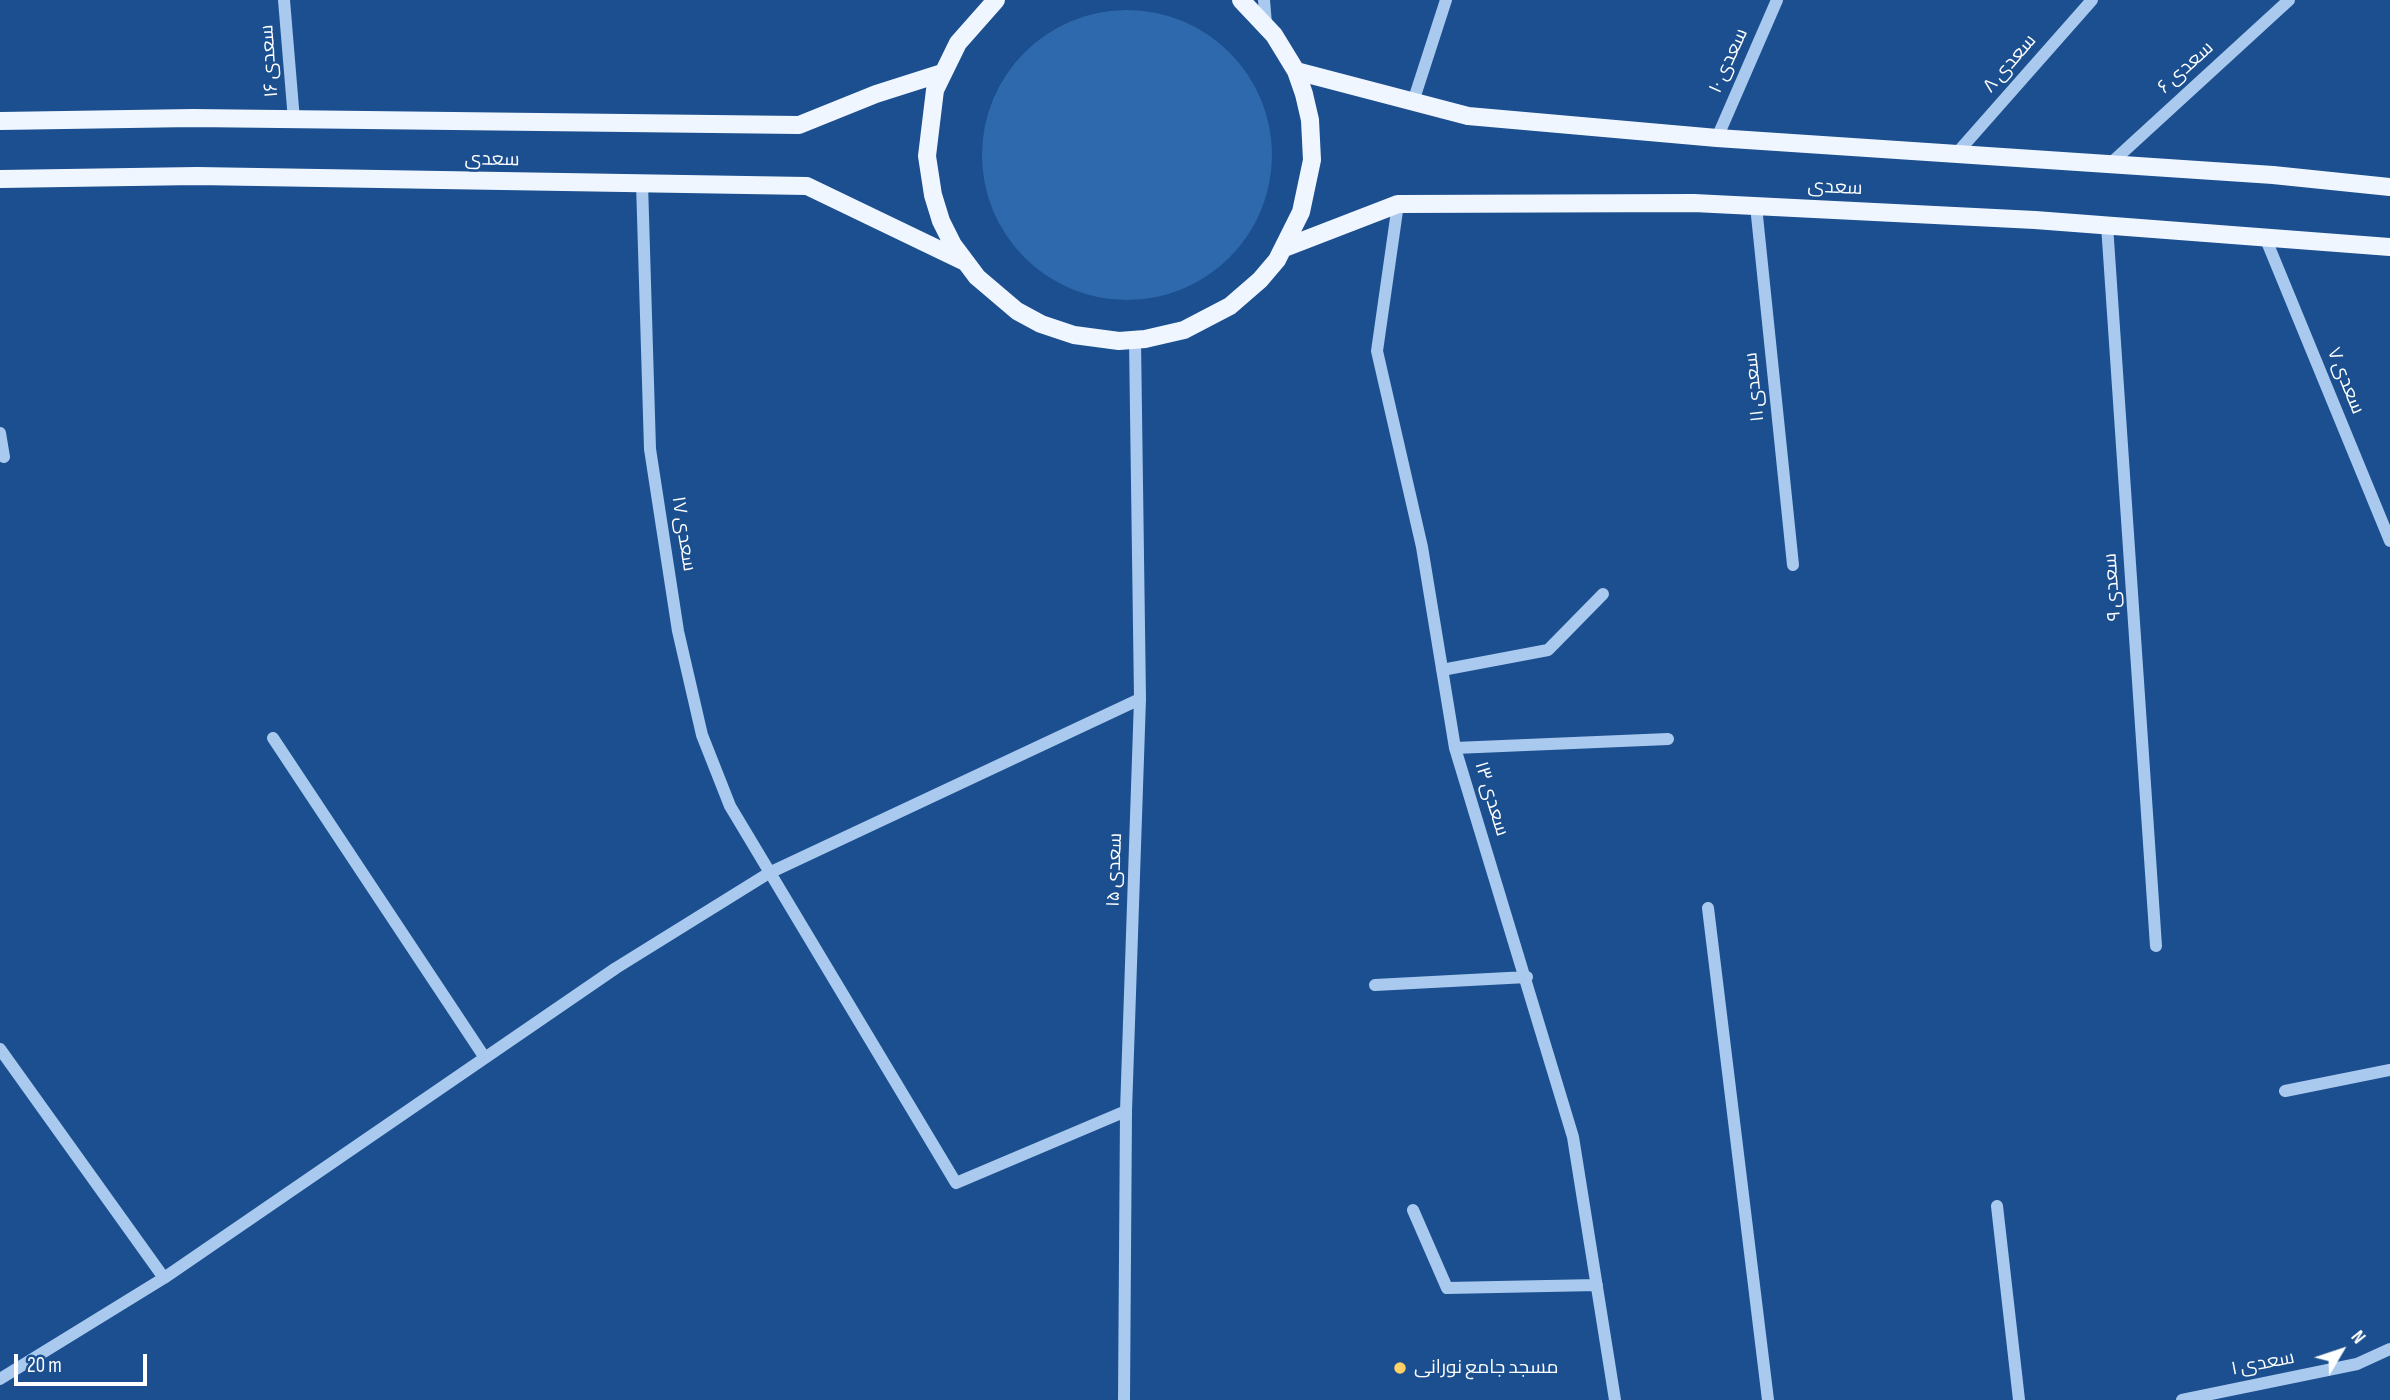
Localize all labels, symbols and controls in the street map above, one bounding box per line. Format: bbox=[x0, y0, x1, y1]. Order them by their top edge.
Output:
street label: سعدی ۱۶ bbox=[256, 24, 284, 98]
street label: سعدی ۱۰ bbox=[1705, 25, 1753, 97]
street label: سعدی ۸ bbox=[1978, 30, 2042, 98]
street label: سعدی ۶ bbox=[2153, 37, 2219, 99]
street label: سعدی bbox=[464, 148, 520, 172]
street label: سعدی bbox=[1807, 175, 1863, 201]
street label: سعدی ۷ bbox=[2321, 344, 2369, 418]
street label: سعدی ۱۱ bbox=[1740, 351, 1770, 423]
street label: سعدی ۱۷ bbox=[666, 495, 700, 573]
street label: سعدی ۹ bbox=[2099, 552, 2127, 622]
street label: سعدی ۱۳ bbox=[1469, 759, 1513, 839]
street label: سعدی ۱۵ bbox=[1102, 832, 1128, 908]
north arrow bbox=[2306, 1316, 2376, 1386]
text: N bbox=[2346, 1326, 2370, 1349]
scale bar bbox=[18, 1340, 150, 1384]
street label: سعدی ۱ bbox=[2229, 1347, 2297, 1381]
text: 20 m bbox=[27, 1353, 62, 1378]
place label: مسجد جامع نورانی bbox=[1414, 1357, 1559, 1379]
marker: مسجد جامع نورانی bbox=[1392, 1360, 1408, 1376]

